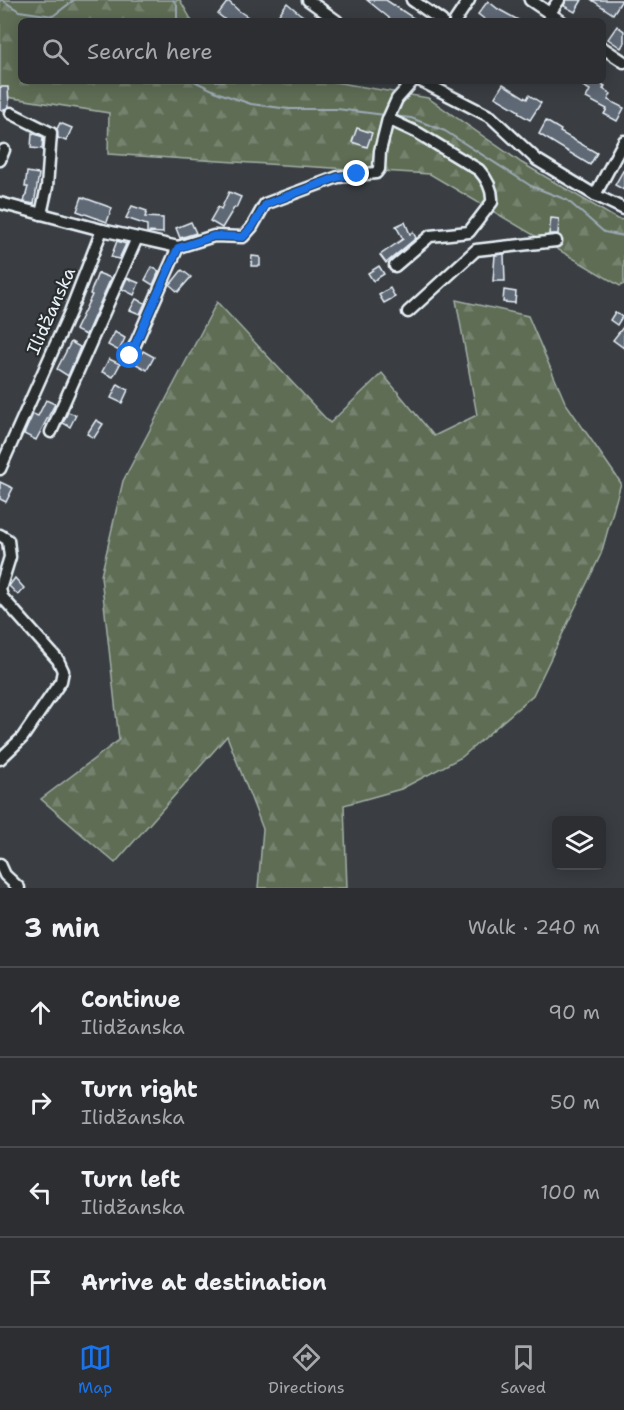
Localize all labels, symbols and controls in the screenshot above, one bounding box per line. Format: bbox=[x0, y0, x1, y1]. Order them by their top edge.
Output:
search box bbox=[18, 18, 606, 84]
icon: search bbox=[39, 35, 72, 68]
text: Search here bbox=[87, 37, 213, 66]
route end bbox=[343, 160, 369, 186]
street label: Ilidžanska bbox=[21, 263, 81, 359]
route start bbox=[116, 342, 142, 368]
map controls bbox=[552, 816, 606, 870]
button: layers bbox=[552, 816, 606, 870]
text: 3 min bbox=[24, 910, 100, 945]
text: Walk · 240 m bbox=[468, 914, 600, 940]
text: Continue bbox=[81, 985, 181, 1014]
icon: ahead bbox=[24, 996, 57, 1029]
text: 90 m bbox=[548, 999, 600, 1025]
text: Ilidžanska bbox=[81, 1014, 185, 1040]
text: Turn right bbox=[81, 1075, 198, 1104]
icon: right bbox=[24, 1086, 57, 1119]
text: 50 m bbox=[550, 1089, 600, 1115]
text: Ilidžanska bbox=[81, 1104, 185, 1130]
text: Turn left bbox=[81, 1165, 180, 1194]
icon: left bbox=[24, 1176, 57, 1209]
text: 100 m bbox=[540, 1179, 600, 1205]
text: Ilidžanska bbox=[81, 1194, 185, 1220]
icon: arrive bbox=[24, 1266, 57, 1299]
text: Arrive at destination bbox=[81, 1268, 327, 1297]
tab: Map bbox=[78, 1341, 112, 1398]
tab: Directions bbox=[268, 1341, 345, 1398]
tab: Saved bbox=[501, 1341, 546, 1398]

